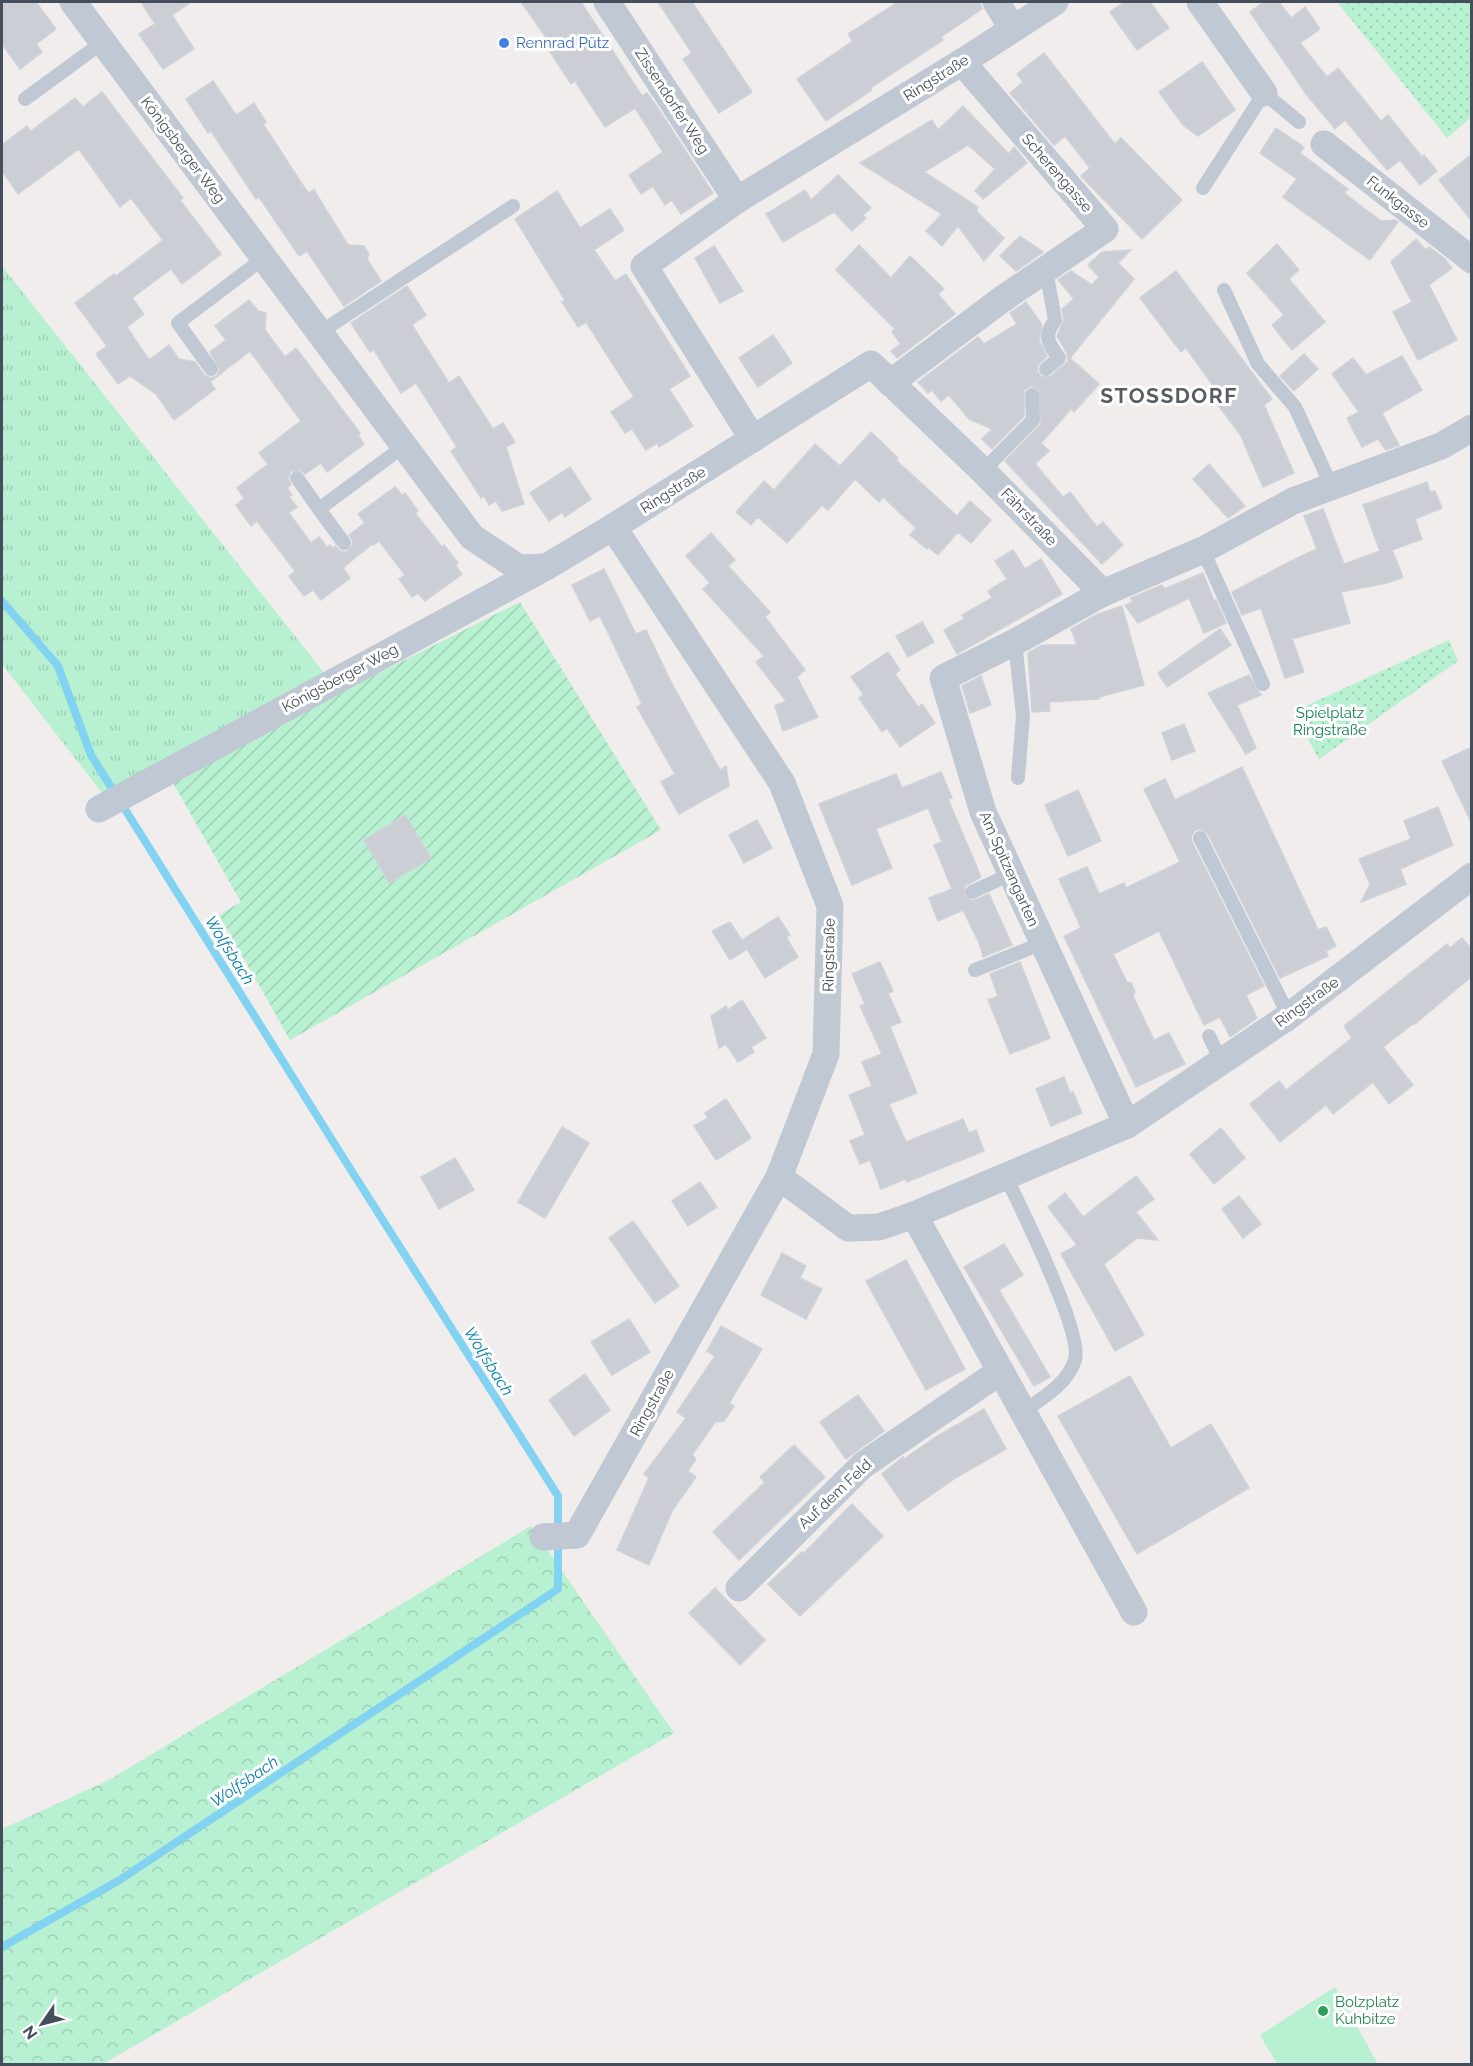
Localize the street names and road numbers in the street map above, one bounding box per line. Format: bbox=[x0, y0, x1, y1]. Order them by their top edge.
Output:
street label: Zissendorfer Weg bbox=[631, 45, 713, 157]
street label: Ringstraße bbox=[900, 51, 972, 105]
street label: Königsberger Weg bbox=[137, 93, 229, 207]
street label: Scherengasse bbox=[1018, 130, 1096, 216]
street label: Funkgasse bbox=[1363, 172, 1433, 232]
street label: Ringstraße bbox=[637, 463, 709, 517]
street label: Fährstraße bbox=[997, 485, 1061, 550]
street label: Königsberger Weg bbox=[279, 640, 401, 716]
street label: Am Spitzengarten bbox=[975, 809, 1043, 929]
street label: Ringstraße bbox=[819, 918, 839, 992]
street label: Ringstraße bbox=[1272, 973, 1342, 1031]
street label: Ringstraße bbox=[626, 1366, 678, 1440]
street label: Auf dem Feld bbox=[795, 1455, 875, 1533]

